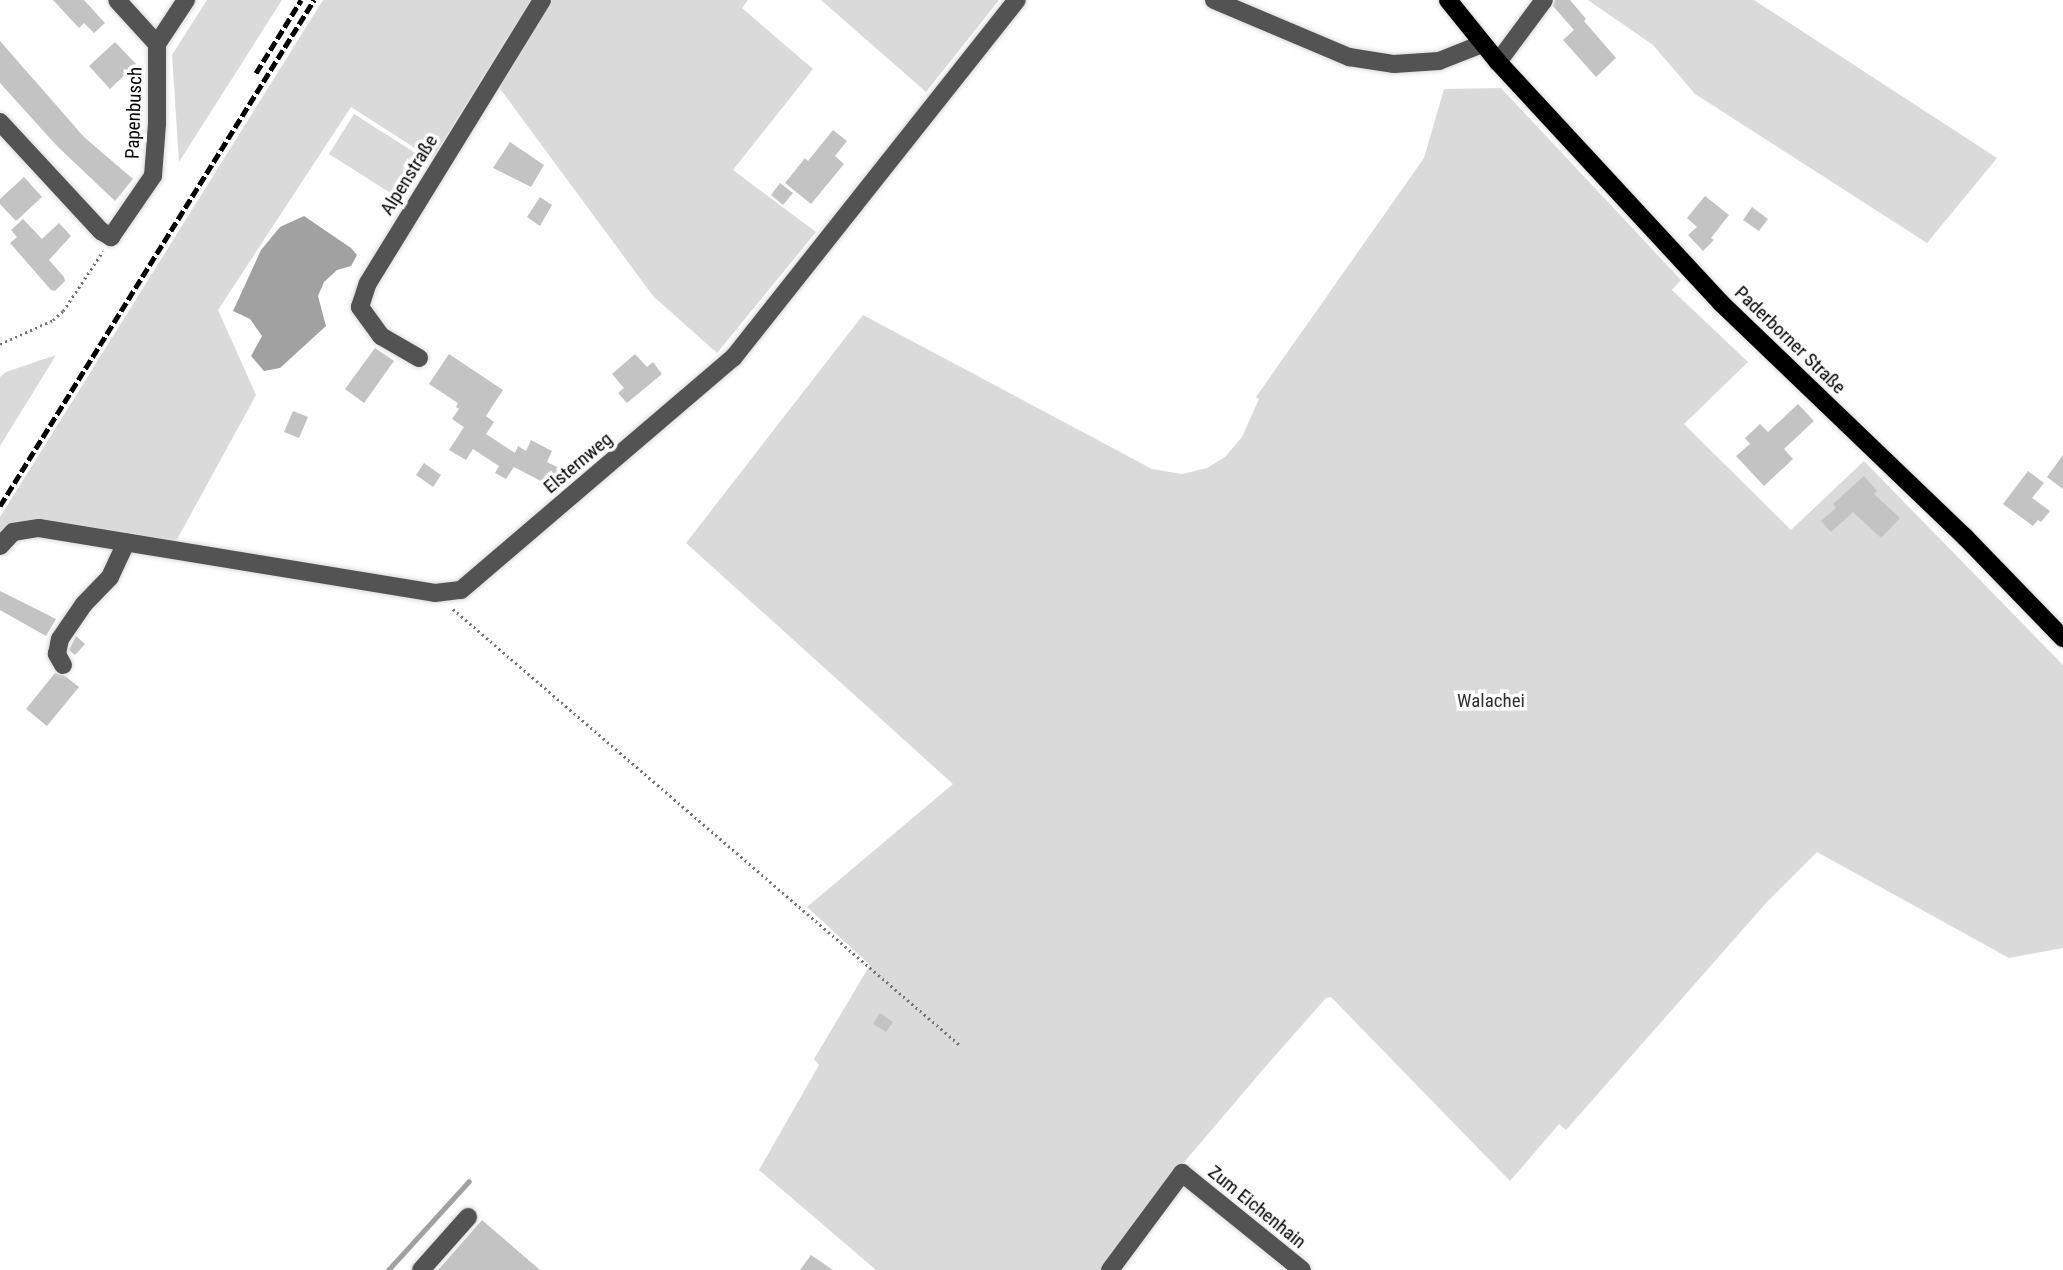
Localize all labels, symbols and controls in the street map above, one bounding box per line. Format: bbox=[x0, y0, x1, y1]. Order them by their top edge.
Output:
street label: Papenbusch bbox=[121, 67, 147, 159]
street label: Alpenstraße bbox=[375, 131, 443, 219]
street label: Paderborner Straße bbox=[1730, 281, 1850, 399]
street label: Elsternweg bbox=[539, 428, 617, 498]
park label: Walachei bbox=[1457, 690, 1525, 712]
street label: Zum Eichenhain bbox=[1203, 1161, 1311, 1253]

